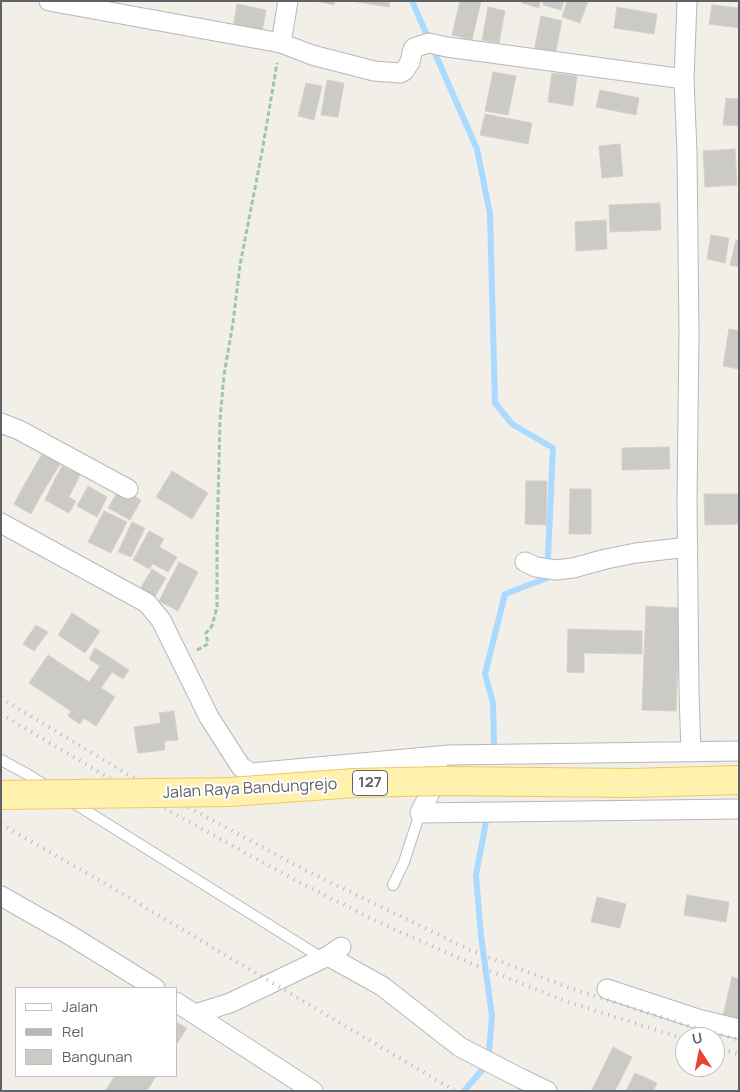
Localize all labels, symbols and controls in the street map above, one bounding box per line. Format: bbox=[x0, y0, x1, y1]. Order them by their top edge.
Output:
road number: 127 bbox=[352, 770, 388, 796]
street label: Jalan Raya Bandungrejo bbox=[162, 775, 338, 803]
legend bbox=[15, 987, 178, 1077]
text: Jalan bbox=[62, 996, 98, 1017]
text: Rel bbox=[62, 1021, 84, 1042]
north arrow bbox=[675, 1027, 725, 1077]
text: U bbox=[690, 1027, 704, 1048]
text: Bangunan bbox=[62, 1046, 132, 1067]

